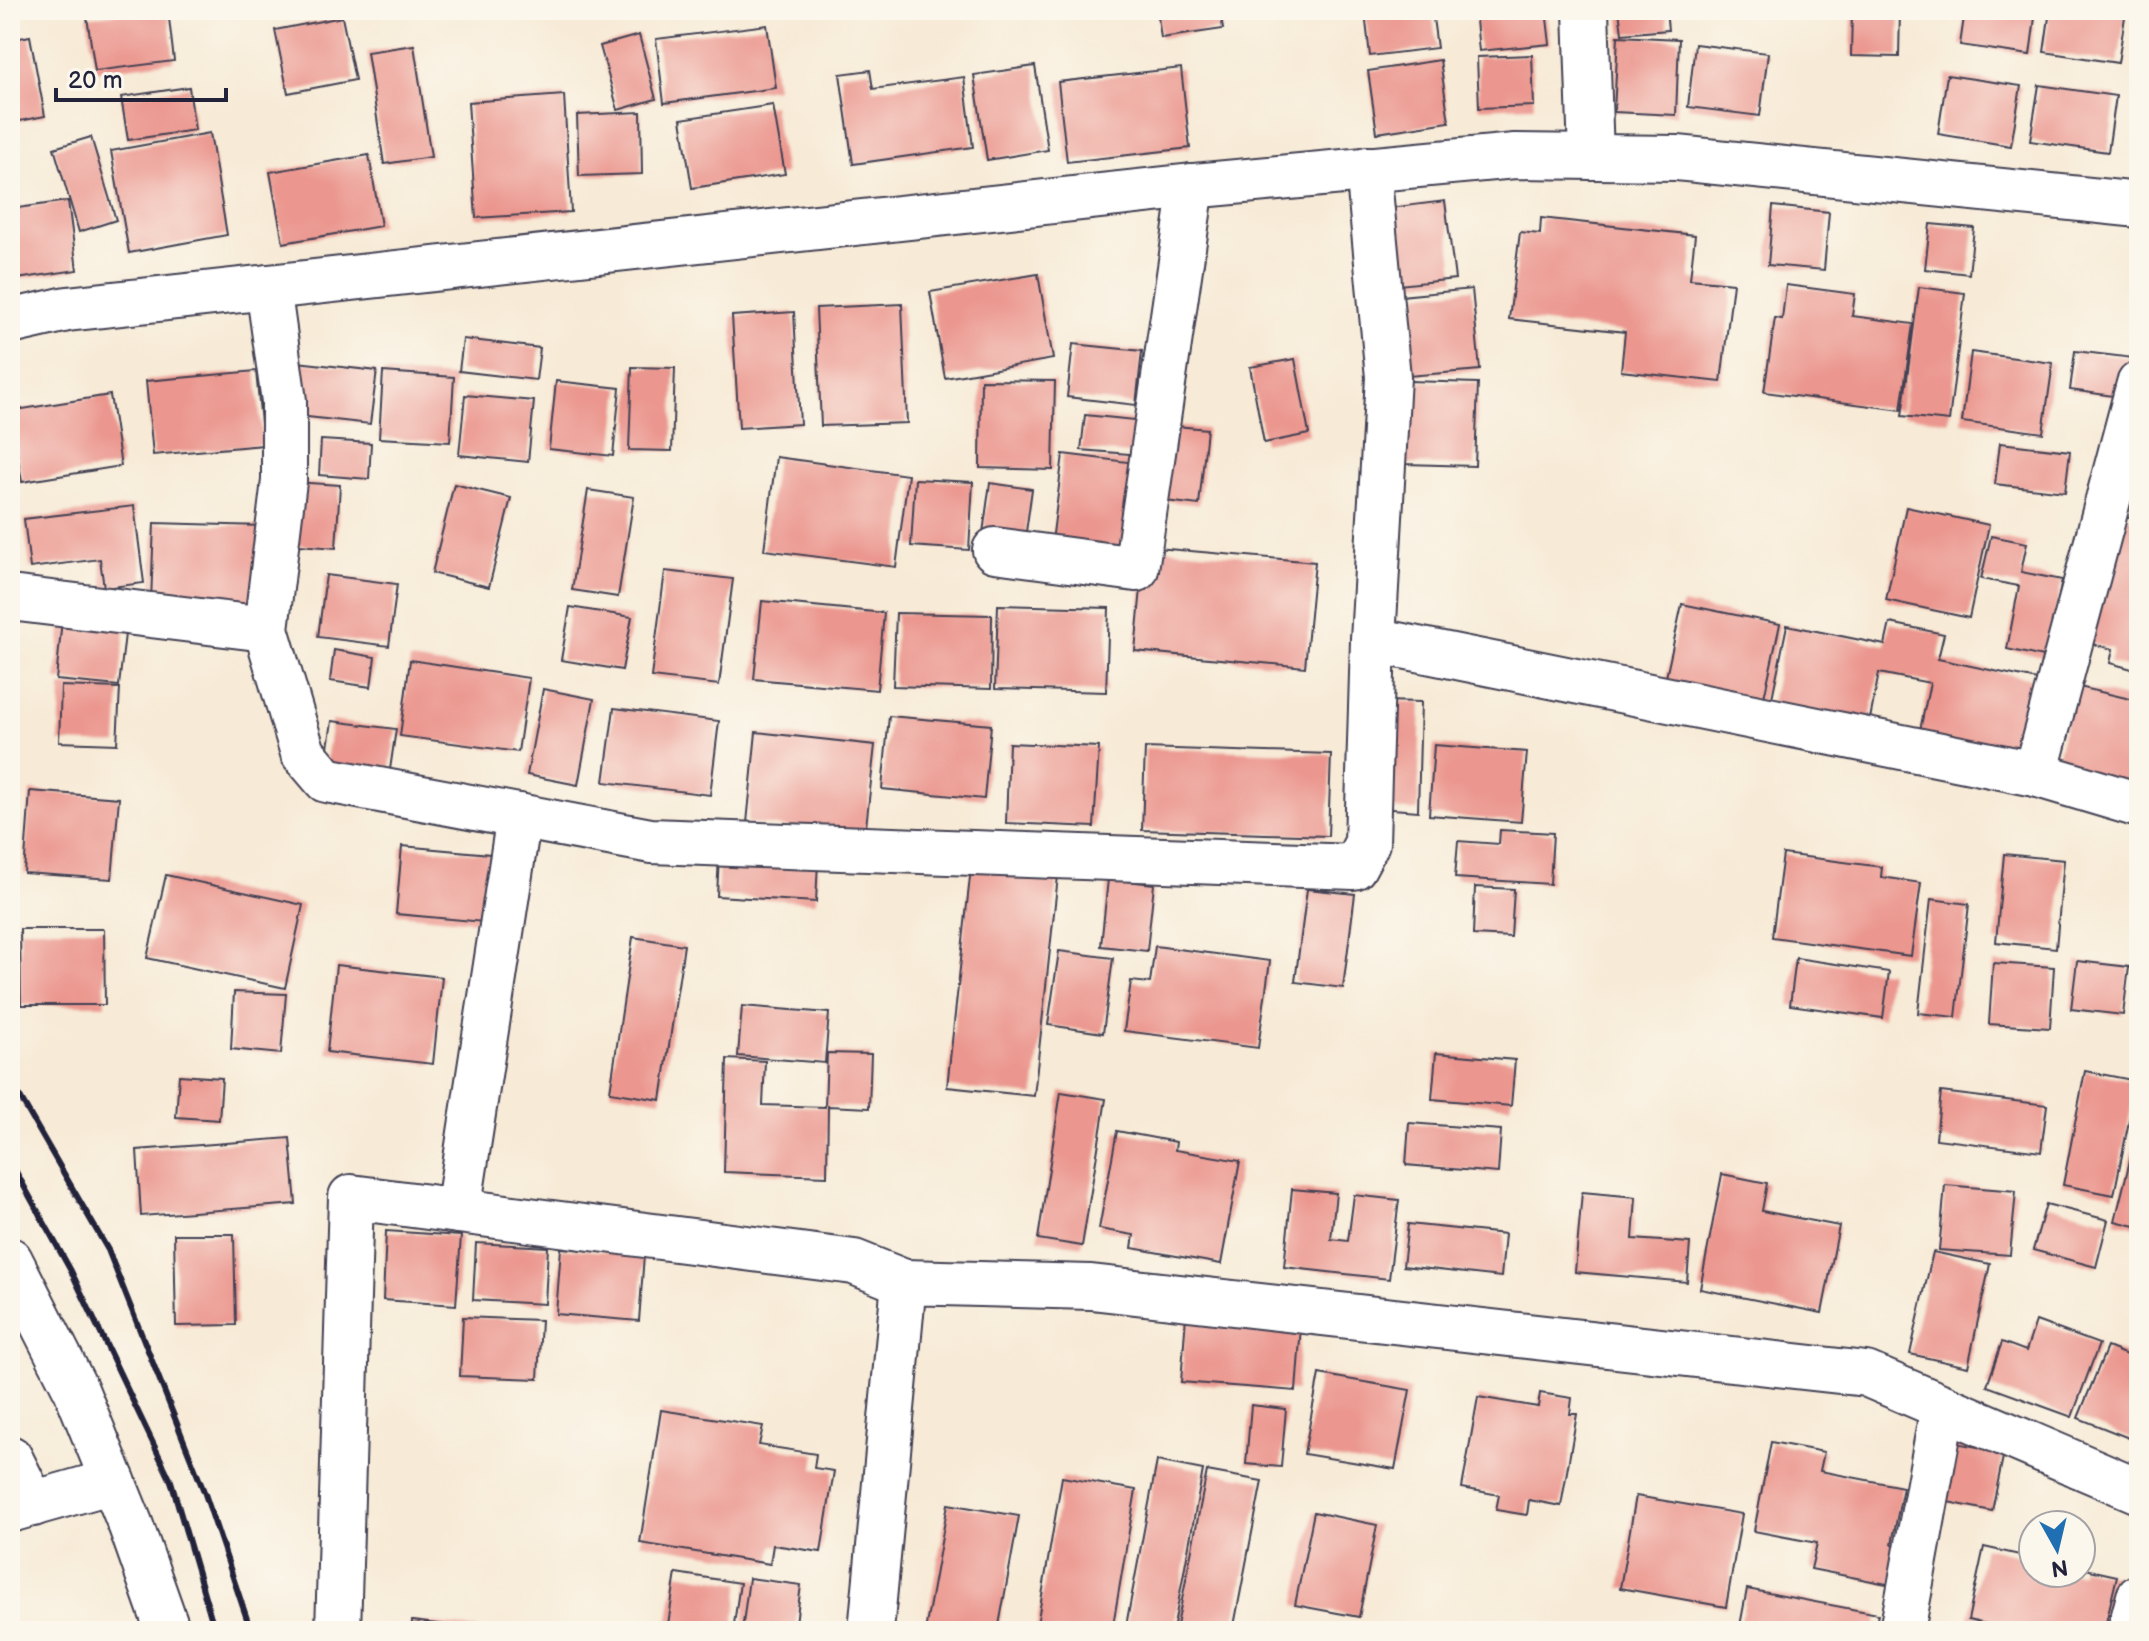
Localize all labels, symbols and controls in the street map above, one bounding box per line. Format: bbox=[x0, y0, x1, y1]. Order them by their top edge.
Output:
scale bar bbox=[56, 52, 226, 102]
text: 20 m bbox=[68, 66, 123, 95]
north arrow bbox=[2017, 1509, 2097, 1589]
text: N bbox=[2050, 1553, 2070, 1582]

